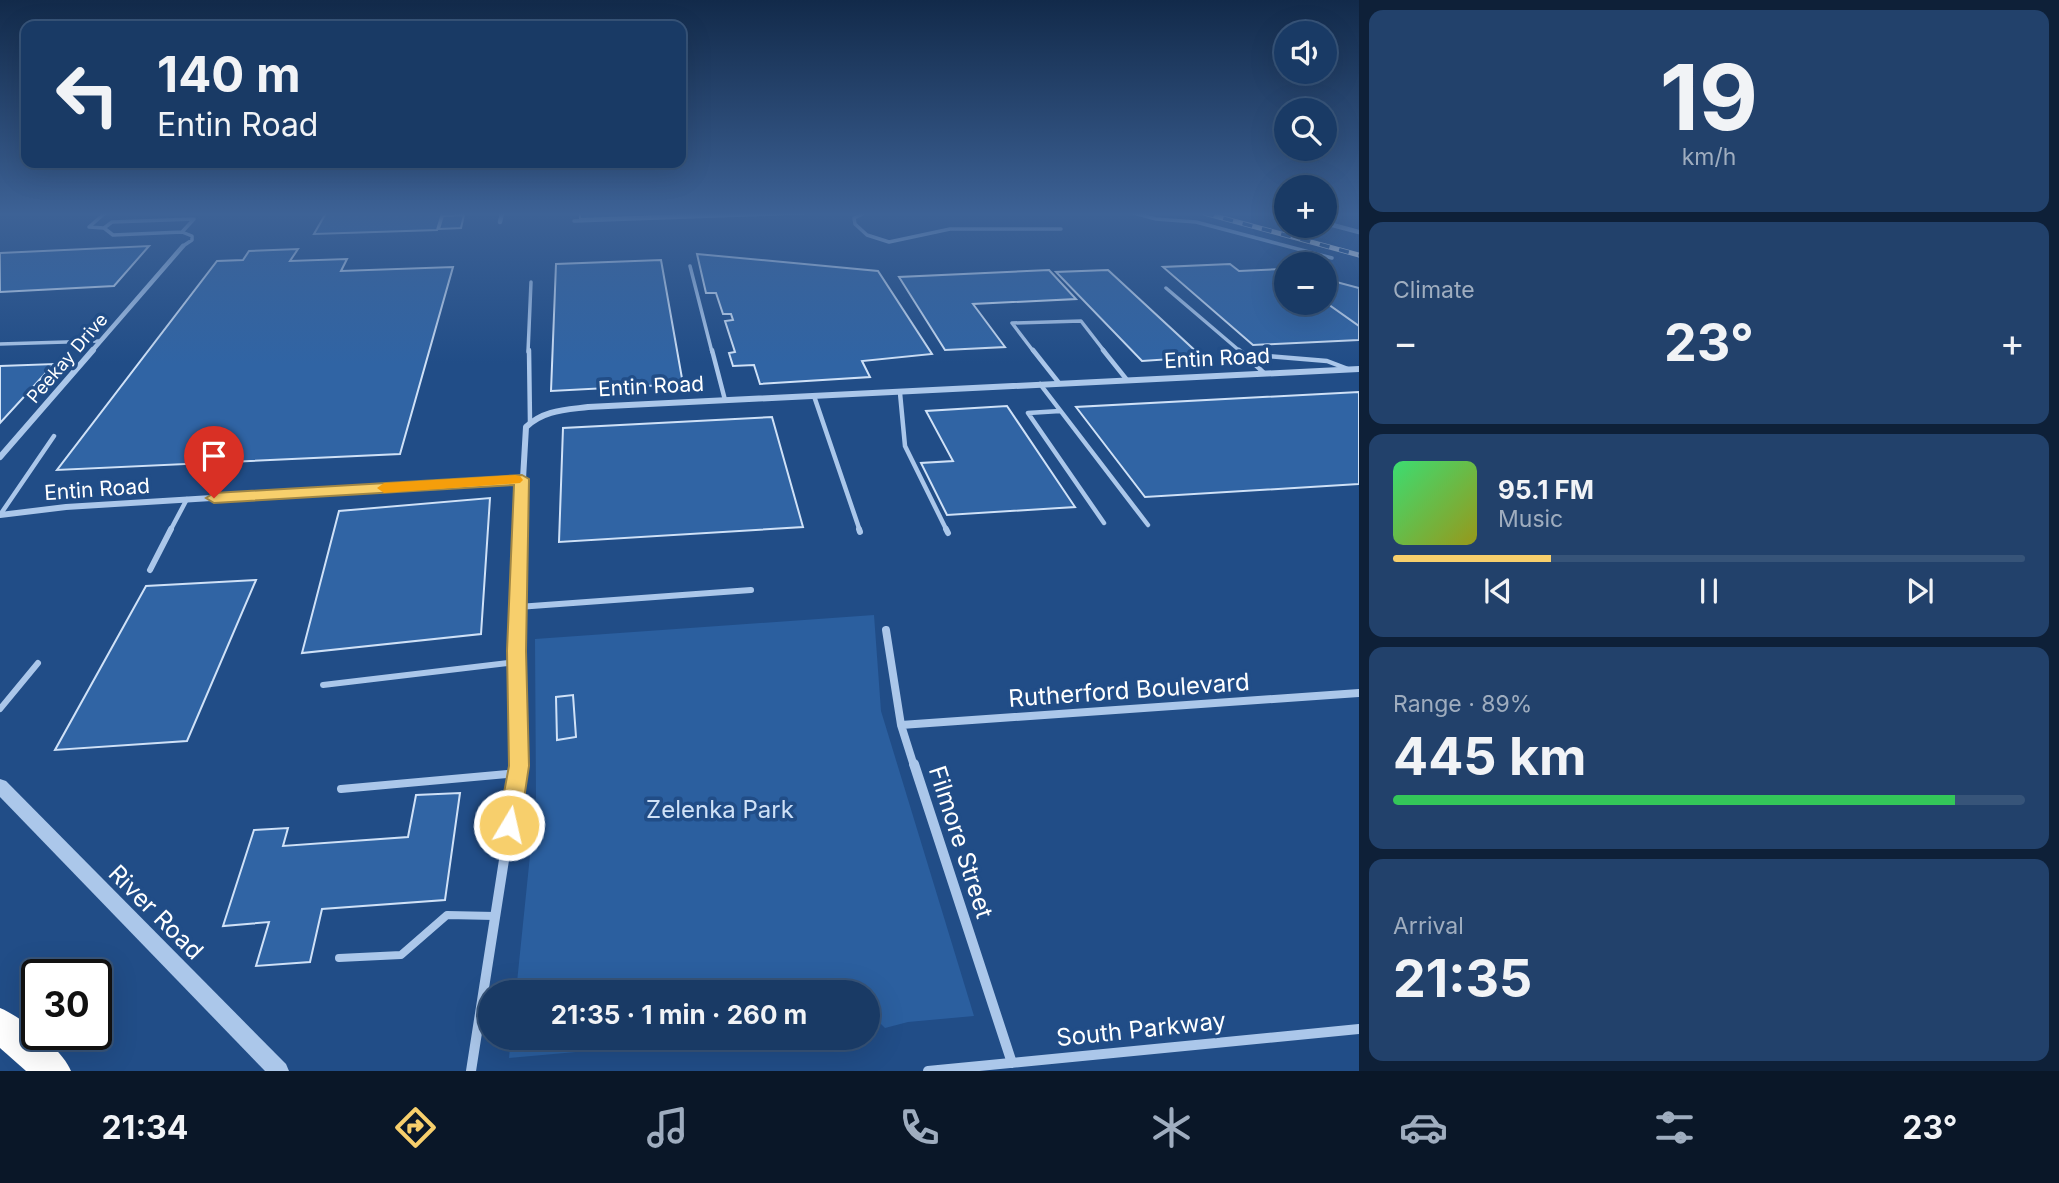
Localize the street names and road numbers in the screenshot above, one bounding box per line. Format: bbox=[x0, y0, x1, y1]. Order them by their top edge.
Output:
street label: Peekay Drive bbox=[22, 309, 112, 407]
street label: Entin Road bbox=[1163, 343, 1271, 373]
street label: Entin Road bbox=[597, 371, 705, 401]
street label: Entin Road bbox=[43, 473, 151, 505]
street label: Rutherford Boulevard bbox=[1008, 667, 1250, 713]
street label: Filmore Street bbox=[923, 762, 999, 922]
street label: River Road bbox=[103, 859, 209, 965]
street label: South Parkway bbox=[1055, 1006, 1227, 1052]

